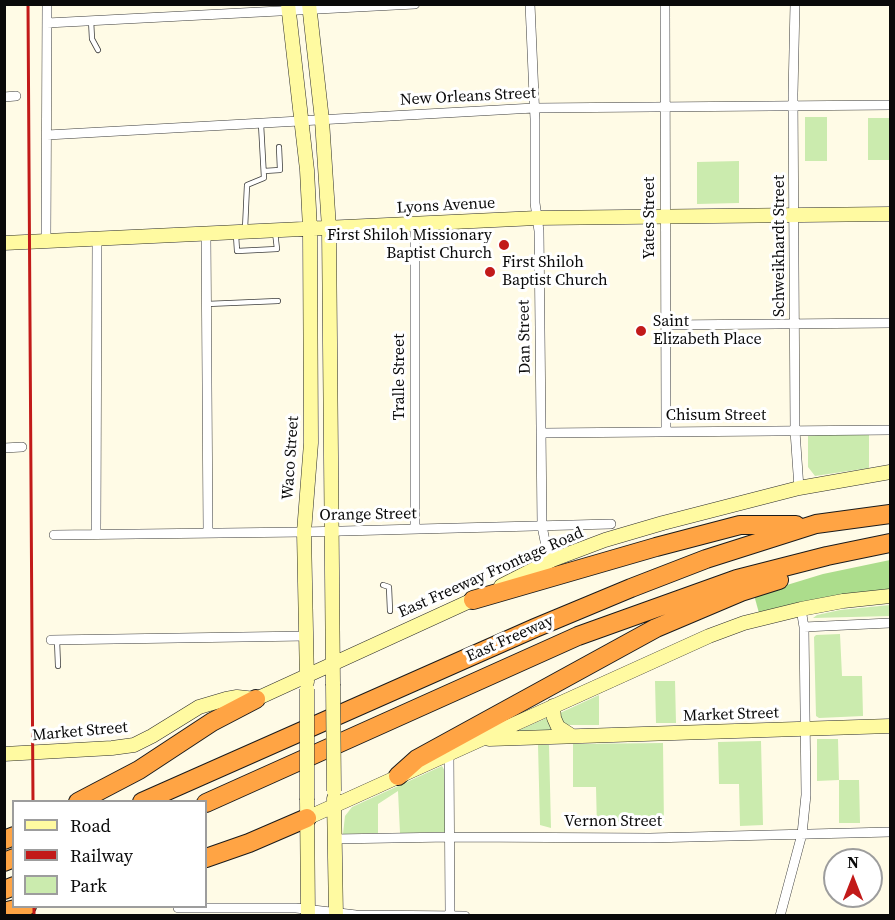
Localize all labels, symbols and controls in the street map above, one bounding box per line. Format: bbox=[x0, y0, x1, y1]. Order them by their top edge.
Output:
street label: New Orleans Street bbox=[400, 84, 536, 110]
street label: Schweikhardt Street bbox=[770, 175, 790, 317]
street label: Yates Street bbox=[640, 177, 660, 259]
street label: Lyons Avenue bbox=[396, 194, 496, 218]
place label: First Shiloh Missionary Baptist Church bbox=[327, 226, 492, 264]
marker: First Shiloh Missionary Baptist Church bbox=[497, 238, 511, 252]
place label: First Shiloh Baptist Church bbox=[502, 253, 608, 291]
marker: First Shiloh Baptist Church bbox=[483, 265, 497, 279]
street label: Dan Street bbox=[515, 300, 535, 374]
place label: Saint Elizabeth Place bbox=[653, 312, 762, 350]
marker: Saint Elizabeth Place bbox=[634, 324, 648, 338]
street label: Tralle Street bbox=[390, 334, 410, 420]
street label: Chisum Street bbox=[666, 406, 766, 426]
street label: Waco Street bbox=[278, 415, 304, 501]
street label: Orange Street bbox=[319, 505, 417, 525]
street label: East Freeway Frontage Road bbox=[395, 523, 587, 623]
street label: East Freeway bbox=[463, 611, 557, 667]
street label: Market Street bbox=[683, 704, 779, 726]
street label: Market Street bbox=[32, 718, 128, 746]
legend bbox=[12, 800, 207, 908]
street label: Vernon Street bbox=[564, 812, 662, 832]
text: Road bbox=[70, 813, 111, 838]
text: Railway bbox=[70, 843, 133, 868]
north arrow bbox=[823, 848, 883, 908]
text: N bbox=[847, 851, 859, 873]
text: Park bbox=[70, 873, 107, 898]

